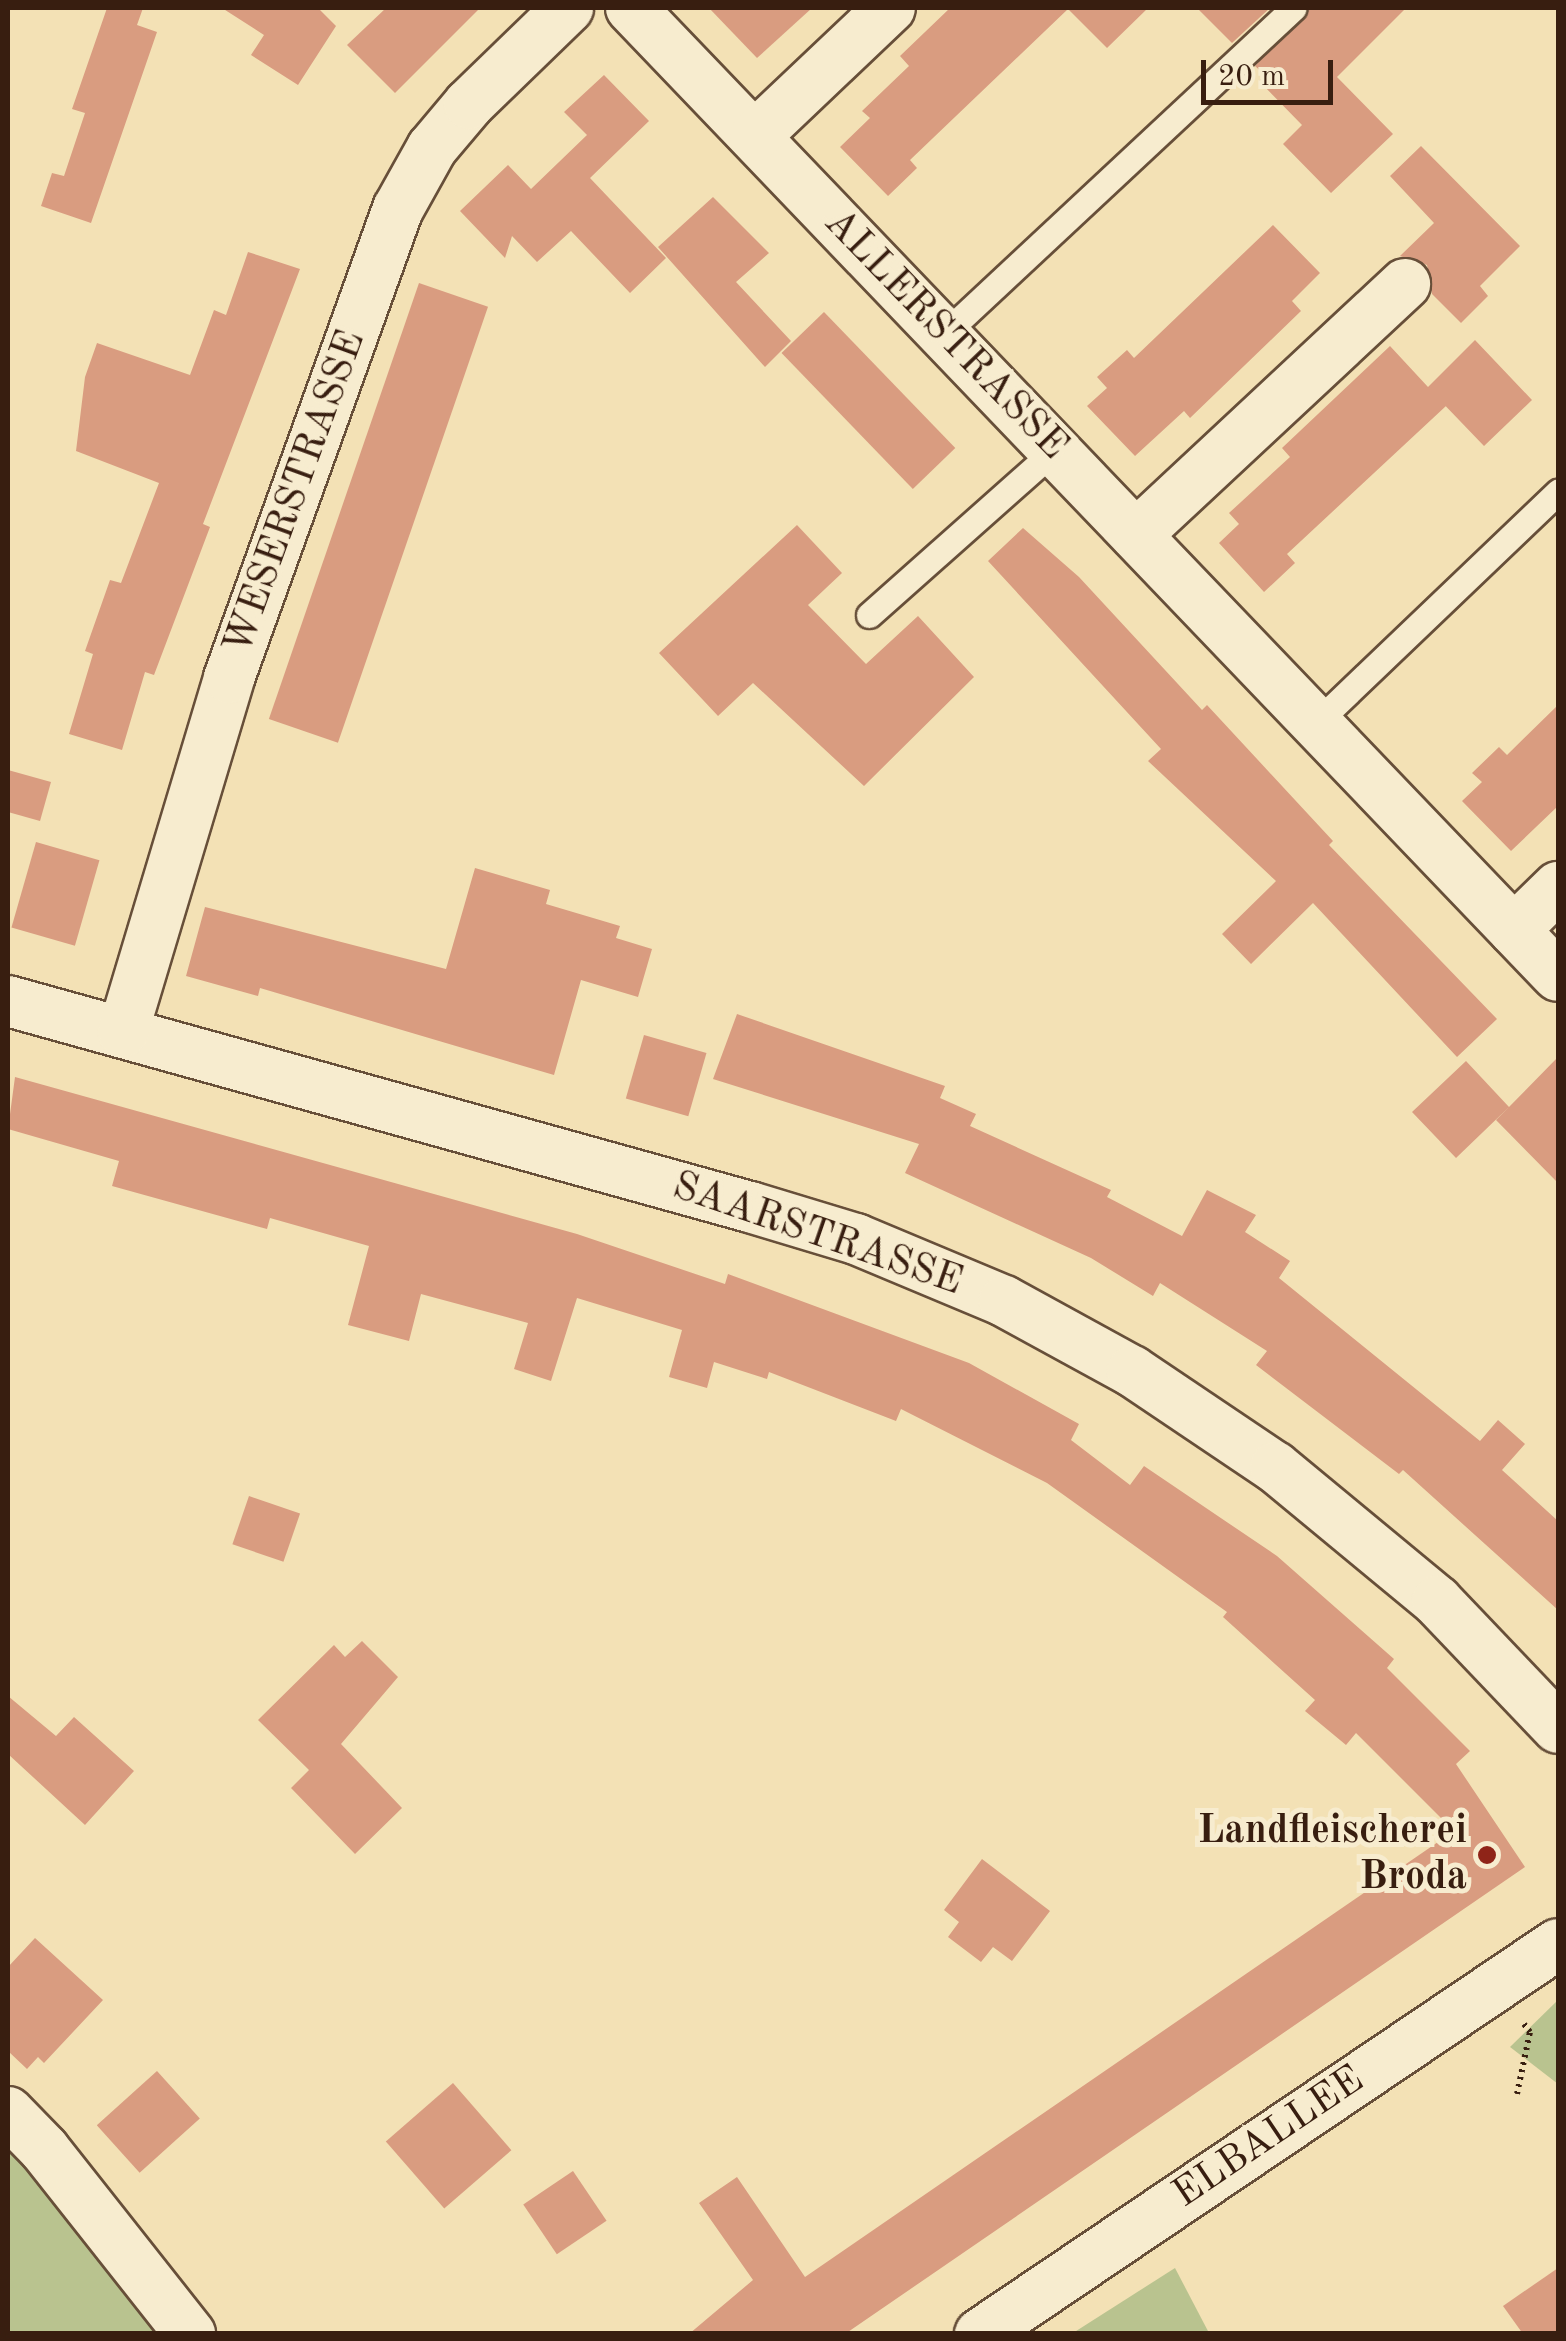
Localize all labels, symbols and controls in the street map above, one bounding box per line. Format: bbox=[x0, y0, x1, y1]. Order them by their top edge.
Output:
scale bar bbox=[1206, 40, 1338, 102]
text: 20 m bbox=[1218, 62, 1285, 92]
street label: ALLERSTRASSE bbox=[813, 200, 1077, 470]
street label: WESERSTRASSE bbox=[215, 325, 377, 661]
street label: SAARSTRASSE bbox=[666, 1163, 968, 1307]
place label: Landfleischerei Broda bbox=[1198, 1808, 1467, 1902]
marker: Landfleischerei Broda bbox=[1476, 1844, 1498, 1866]
street label: ELBALLEE bbox=[1164, 2057, 1374, 2219]

